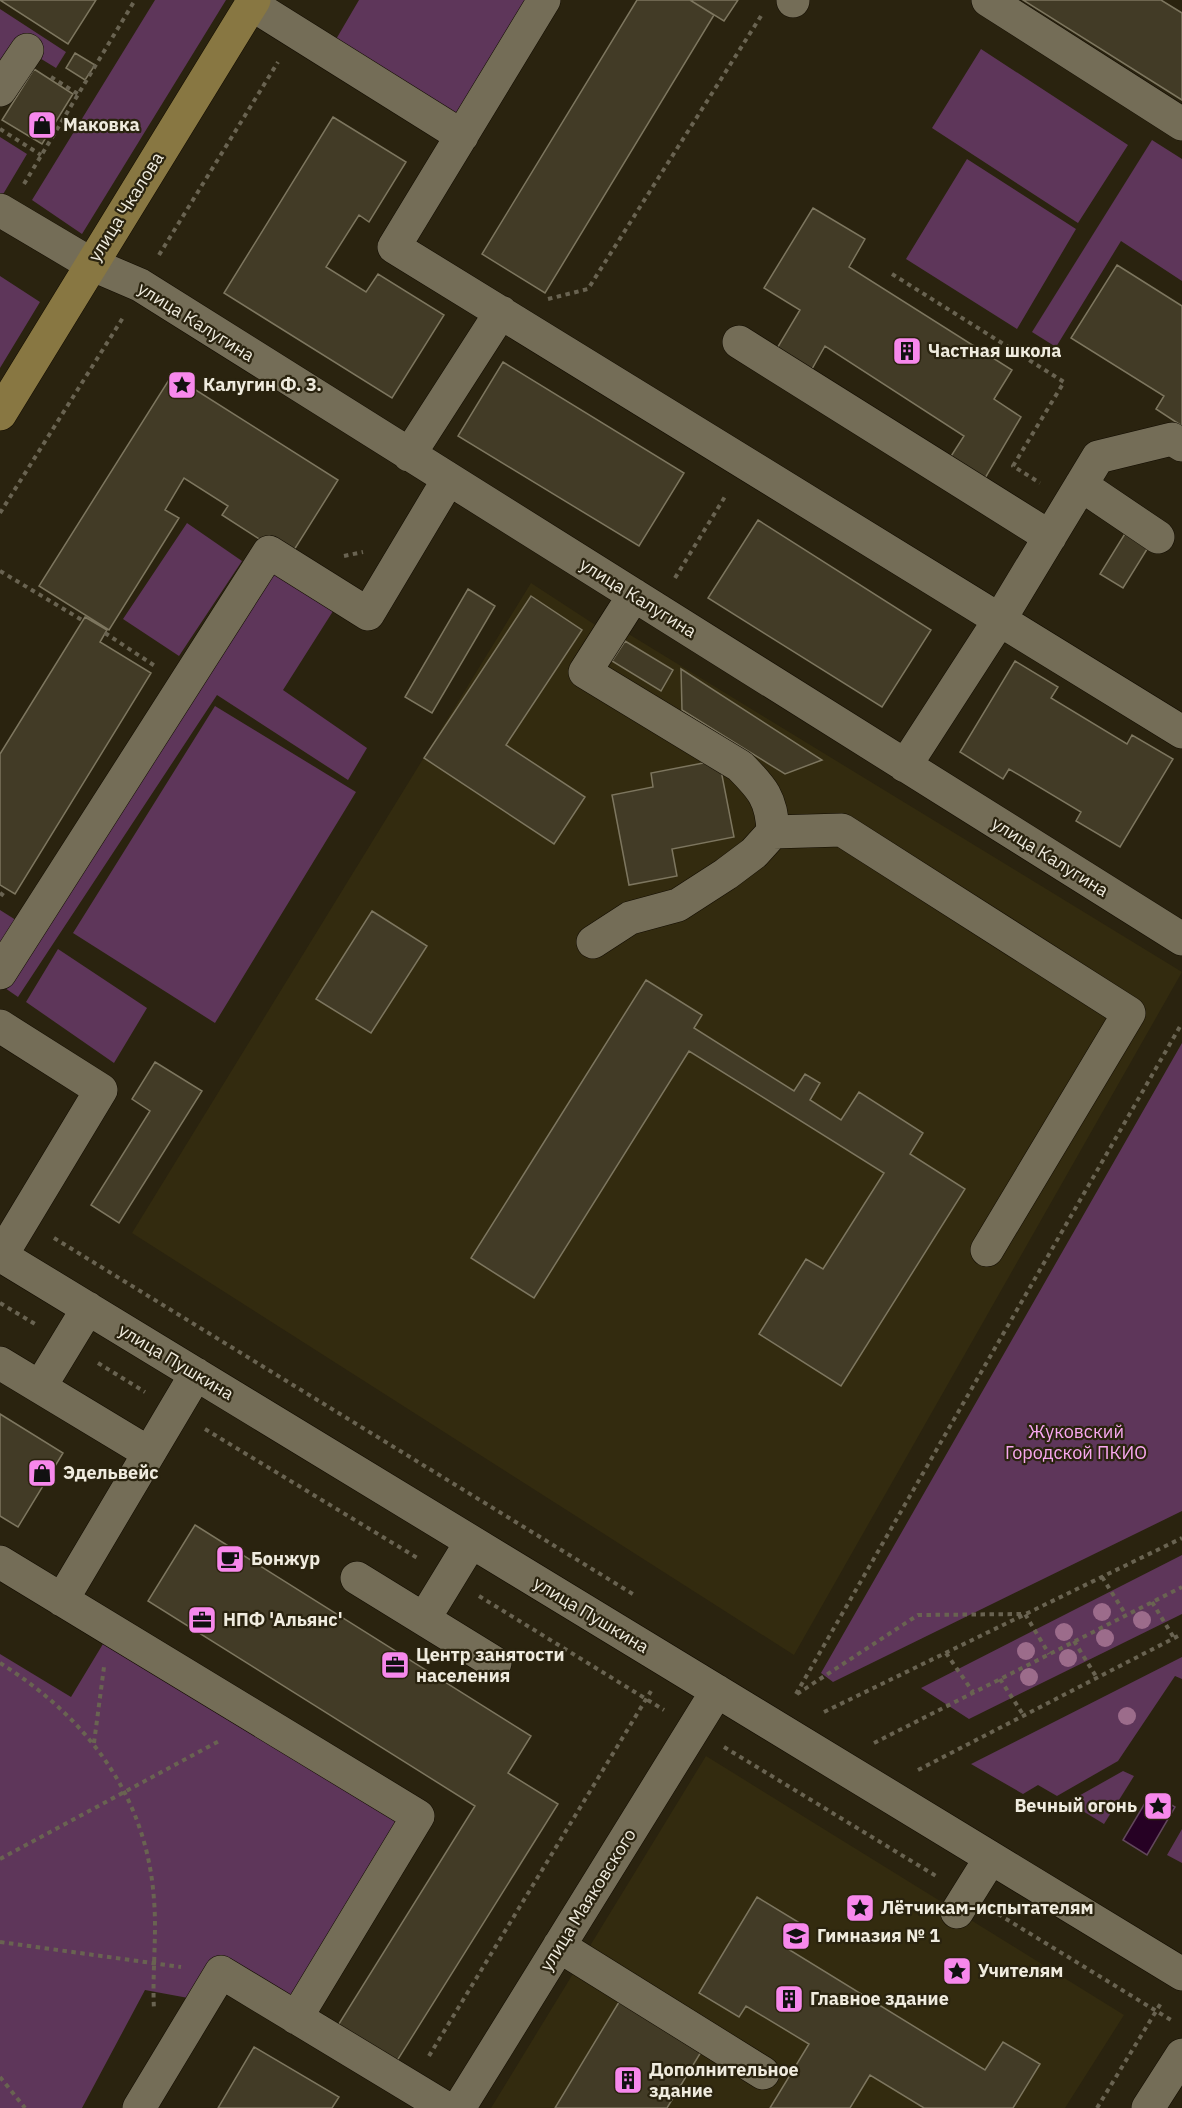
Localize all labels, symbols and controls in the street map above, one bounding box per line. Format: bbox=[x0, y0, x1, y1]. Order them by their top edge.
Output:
shop icon: Маковка bbox=[26, 109, 58, 141]
place label: Маковка bbox=[63, 113, 140, 136]
street label: улица Чкалова bbox=[83, 147, 169, 266]
street label: улица Калугина bbox=[134, 276, 259, 367]
building icon: Частная школа bbox=[891, 335, 923, 367]
place label: Частная школа bbox=[928, 339, 1062, 362]
place icon: Калугин Ф. З. bbox=[166, 369, 198, 401]
place label: Калугин Ф. З. bbox=[203, 373, 322, 396]
street label: улица Калугина bbox=[576, 552, 701, 643]
street label: улица Калугина bbox=[988, 811, 1113, 902]
street label: улица Пушкина bbox=[114, 1318, 238, 1405]
park label: Жуковский Городской ПКИО bbox=[1005, 1420, 1147, 1464]
shop icon: Эдельвейс bbox=[26, 1457, 58, 1489]
place label: Эдельвейс bbox=[63, 1461, 159, 1484]
cafe icon: Бонжур bbox=[214, 1543, 246, 1575]
place label: Бонжур bbox=[251, 1547, 320, 1570]
street label: улица Пушкина bbox=[529, 1571, 653, 1658]
office icon: НПФ 'Альянс' bbox=[186, 1604, 218, 1636]
place label: НПФ 'Альянс' bbox=[223, 1608, 342, 1631]
place label: Центр занятости населения bbox=[416, 1643, 564, 1687]
office icon: Центр занятости населения bbox=[379, 1649, 411, 1681]
place icon: Вечный огонь bbox=[1142, 1790, 1174, 1822]
place label: Вечный огонь bbox=[1014, 1794, 1137, 1817]
street label: улица Маяковского bbox=[534, 1824, 641, 1975]
place icon: Лётчикам-испытателям bbox=[844, 1892, 876, 1924]
place label: Лётчикам-испытателям bbox=[881, 1896, 1094, 1919]
school or university icon: Гимназия № 1 bbox=[780, 1920, 812, 1952]
place label: Гимназия № 1 bbox=[817, 1924, 940, 1947]
place icon: Учителям bbox=[941, 1955, 973, 1987]
place label: Учителям bbox=[978, 1959, 1063, 1982]
building icon: Главное здание bbox=[773, 1983, 805, 2015]
place label: Главное здание bbox=[810, 1987, 949, 2010]
place label: Дополнительное здание bbox=[649, 2058, 799, 2102]
building icon: Дополнительное здание bbox=[612, 2064, 644, 2096]

